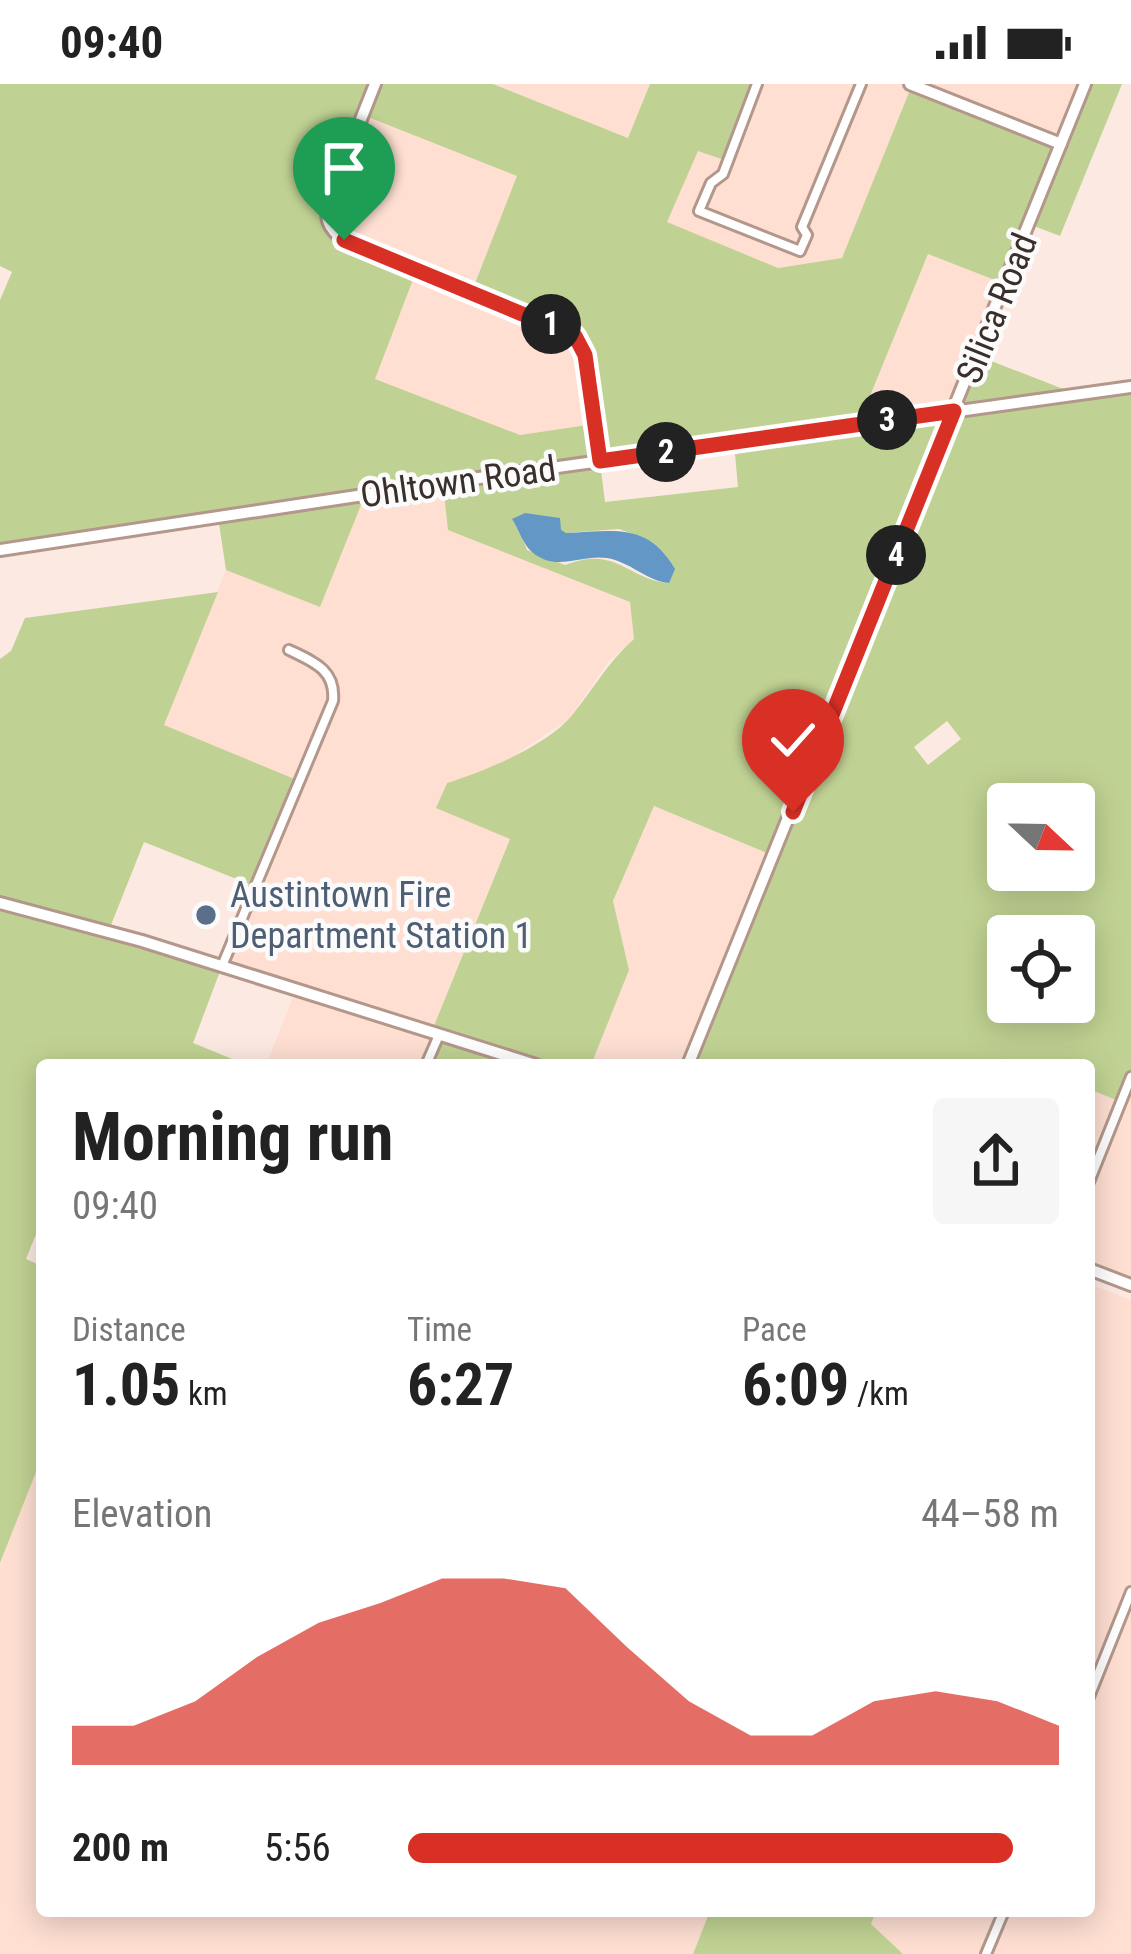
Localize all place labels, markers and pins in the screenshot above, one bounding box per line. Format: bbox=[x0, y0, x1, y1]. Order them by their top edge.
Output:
pin bbox=[293, 117, 395, 240]
pin: 1 bbox=[521, 294, 581, 354]
pin: 3 bbox=[857, 390, 917, 450]
pin: 2 bbox=[636, 422, 696, 482]
pin: 4 bbox=[866, 525, 926, 585]
pin bbox=[742, 689, 844, 812]
place label: Austintown Fire Department Station 1 bbox=[230, 874, 532, 957]
marker: Austintown Fire Department Station 1 bbox=[193, 902, 219, 928]

